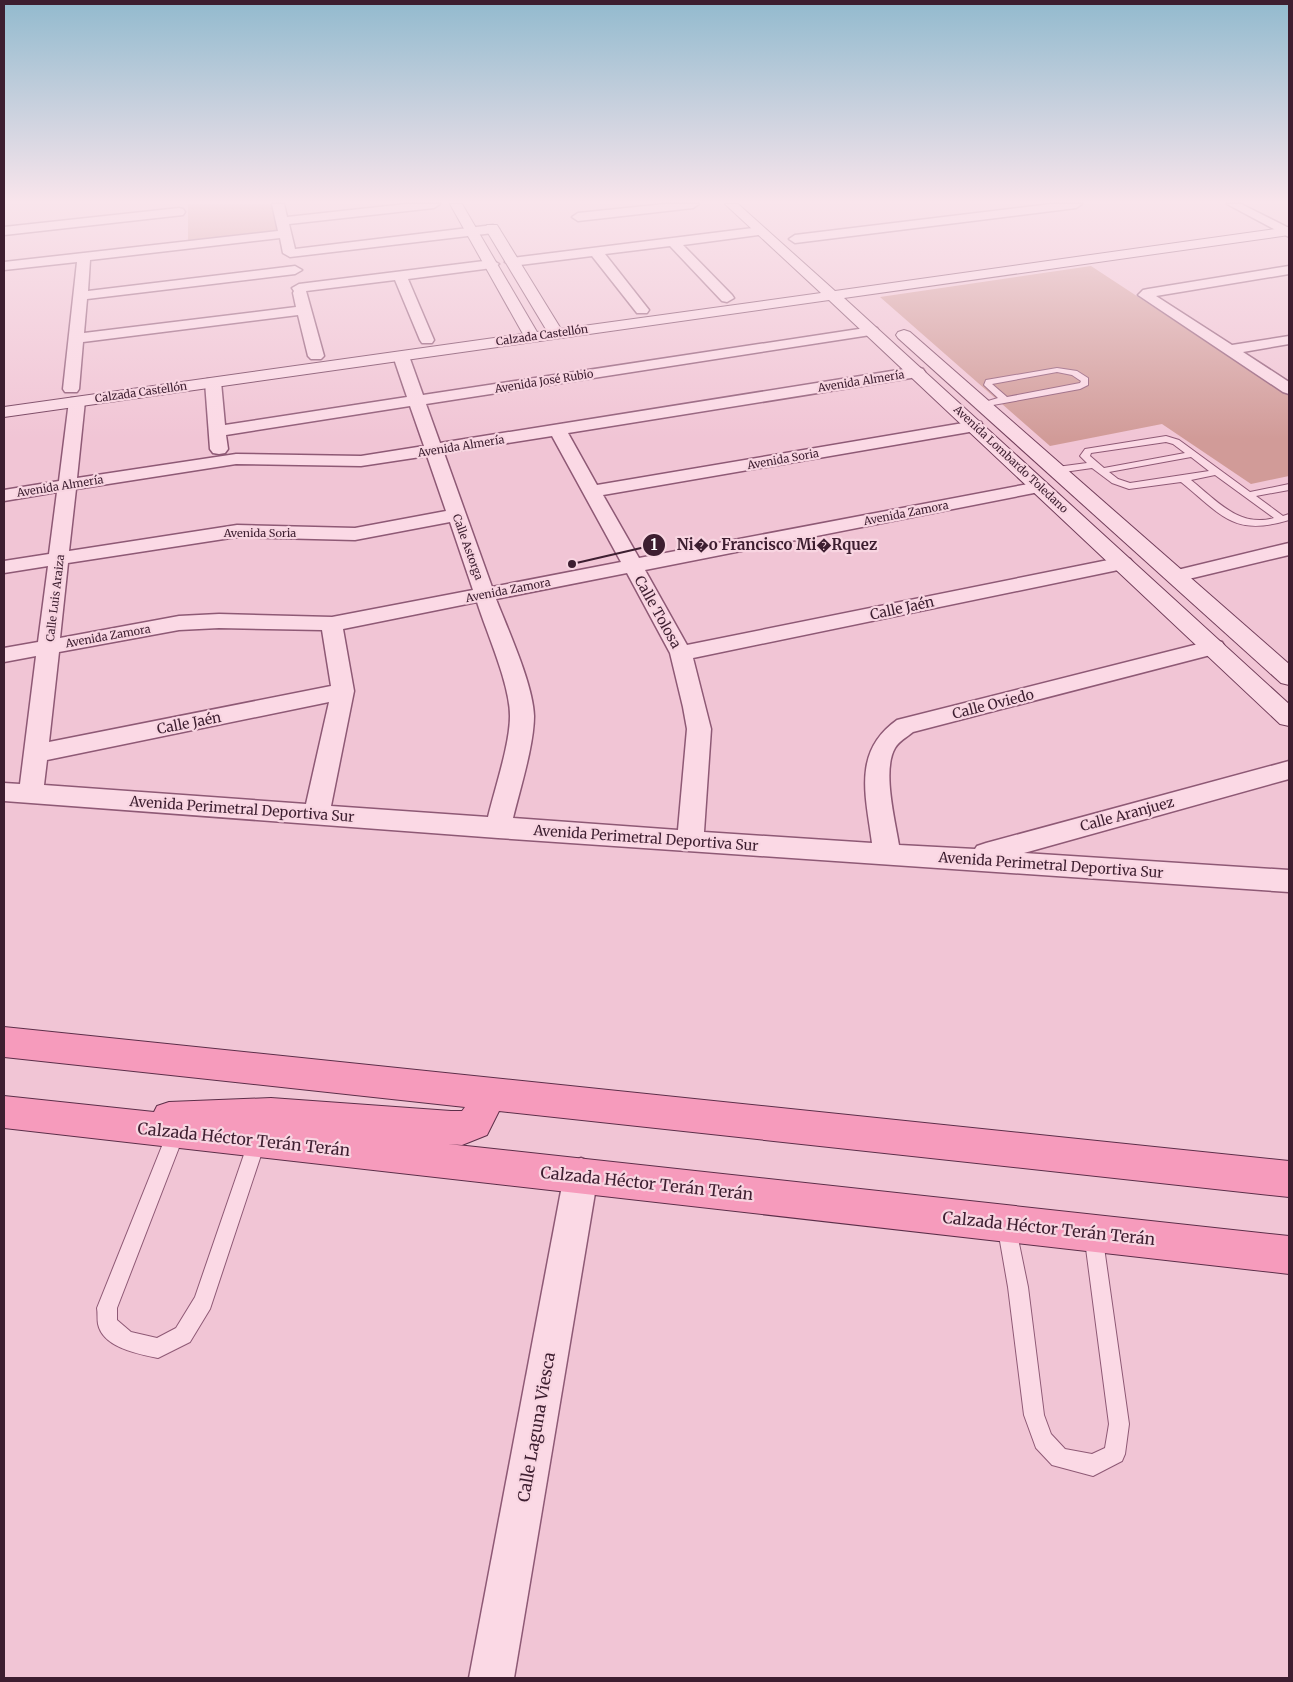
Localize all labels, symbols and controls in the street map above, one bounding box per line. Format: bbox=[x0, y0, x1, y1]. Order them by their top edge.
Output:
street label: Calzada Castellón bbox=[495, 322, 590, 348]
street label: Avenida José Rubio bbox=[493, 366, 595, 396]
street label: Avenida Almería bbox=[816, 367, 905, 395]
street label: Calzada Castellón bbox=[94, 379, 189, 405]
street label: Avenida Lombardo Toledano bbox=[950, 402, 1072, 516]
street label: Avenida Almería bbox=[416, 432, 505, 460]
street label: Avenida Soria bbox=[745, 446, 820, 472]
street label: Avenida Almería bbox=[15, 472, 104, 500]
street label: Avenida Zamora bbox=[861, 498, 950, 528]
street label: Calle Astorga bbox=[450, 512, 486, 582]
street label: Avenida Soria bbox=[223, 526, 296, 540]
callout: Ni�o Francisco Mi�Rquez bbox=[641, 530, 887, 560]
text: 1 bbox=[651, 535, 658, 554]
text: Ni�o Francisco Mi�Rquez bbox=[677, 535, 877, 554]
street label: Calle Luis Araiza bbox=[43, 554, 67, 642]
street label: Calle Tolosa bbox=[631, 572, 686, 652]
street label: Avenida Zamora bbox=[463, 575, 552, 605]
street label: Calle Jaén bbox=[868, 592, 936, 624]
street label: Avenida Zamora bbox=[63, 622, 152, 651]
street label: Calle Oviedo bbox=[950, 685, 1036, 723]
street label: Calle Jaén bbox=[155, 708, 223, 738]
street label: Avenida Perimetral Deportiva Sur bbox=[128, 792, 355, 826]
street label: Calle Aranjuez bbox=[1078, 793, 1176, 835]
street label: Avenida Perimetral Deportiva Sur bbox=[532, 821, 759, 855]
street label: Avenida Perimetral Deportiva Sur bbox=[937, 848, 1164, 882]
street label: Calzada Héctor Terán Terán bbox=[137, 1118, 352, 1160]
street label: Calzada Héctor Terán Terán bbox=[540, 1162, 755, 1204]
street label: Calzada Héctor Terán Terán bbox=[942, 1207, 1157, 1249]
street label: Calle Laguna Viesca bbox=[513, 1350, 559, 1503]

